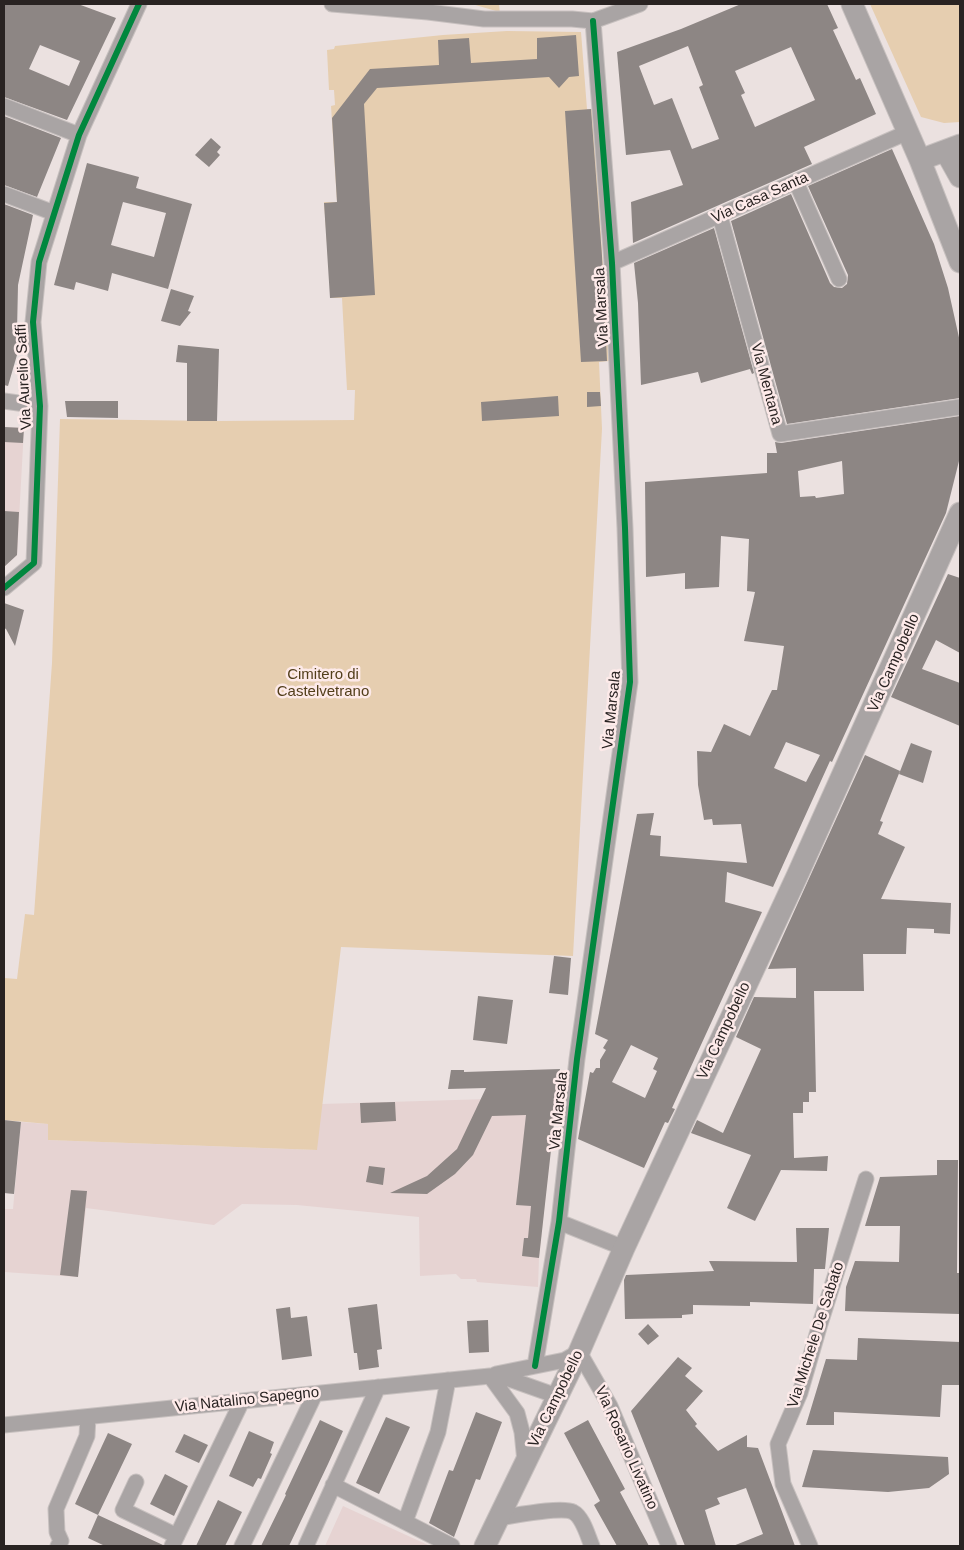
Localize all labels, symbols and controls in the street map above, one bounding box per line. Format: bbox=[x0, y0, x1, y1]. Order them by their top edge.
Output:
street label: Via Casa Santa bbox=[709, 169, 811, 227]
street label: Via Marsala bbox=[591, 267, 613, 347]
street label: Via Aurelio Saffi bbox=[12, 324, 36, 430]
street label: Via Mentana bbox=[746, 341, 786, 427]
street label: Via Campobello bbox=[864, 611, 924, 715]
park label: Cimitero di Castelvetrano bbox=[277, 666, 369, 701]
street label: Via Marsala bbox=[599, 670, 625, 750]
street label: Via Campobello bbox=[694, 979, 754, 1083]
street label: Via Marsala bbox=[546, 1071, 572, 1151]
street label: Via Michele De Sabato bbox=[784, 1260, 848, 1410]
street label: Via Campobello bbox=[525, 1348, 587, 1450]
street label: Via Natalino Sapegno bbox=[174, 1383, 320, 1417]
street label: Via Rosario Livatino bbox=[591, 1384, 661, 1512]

